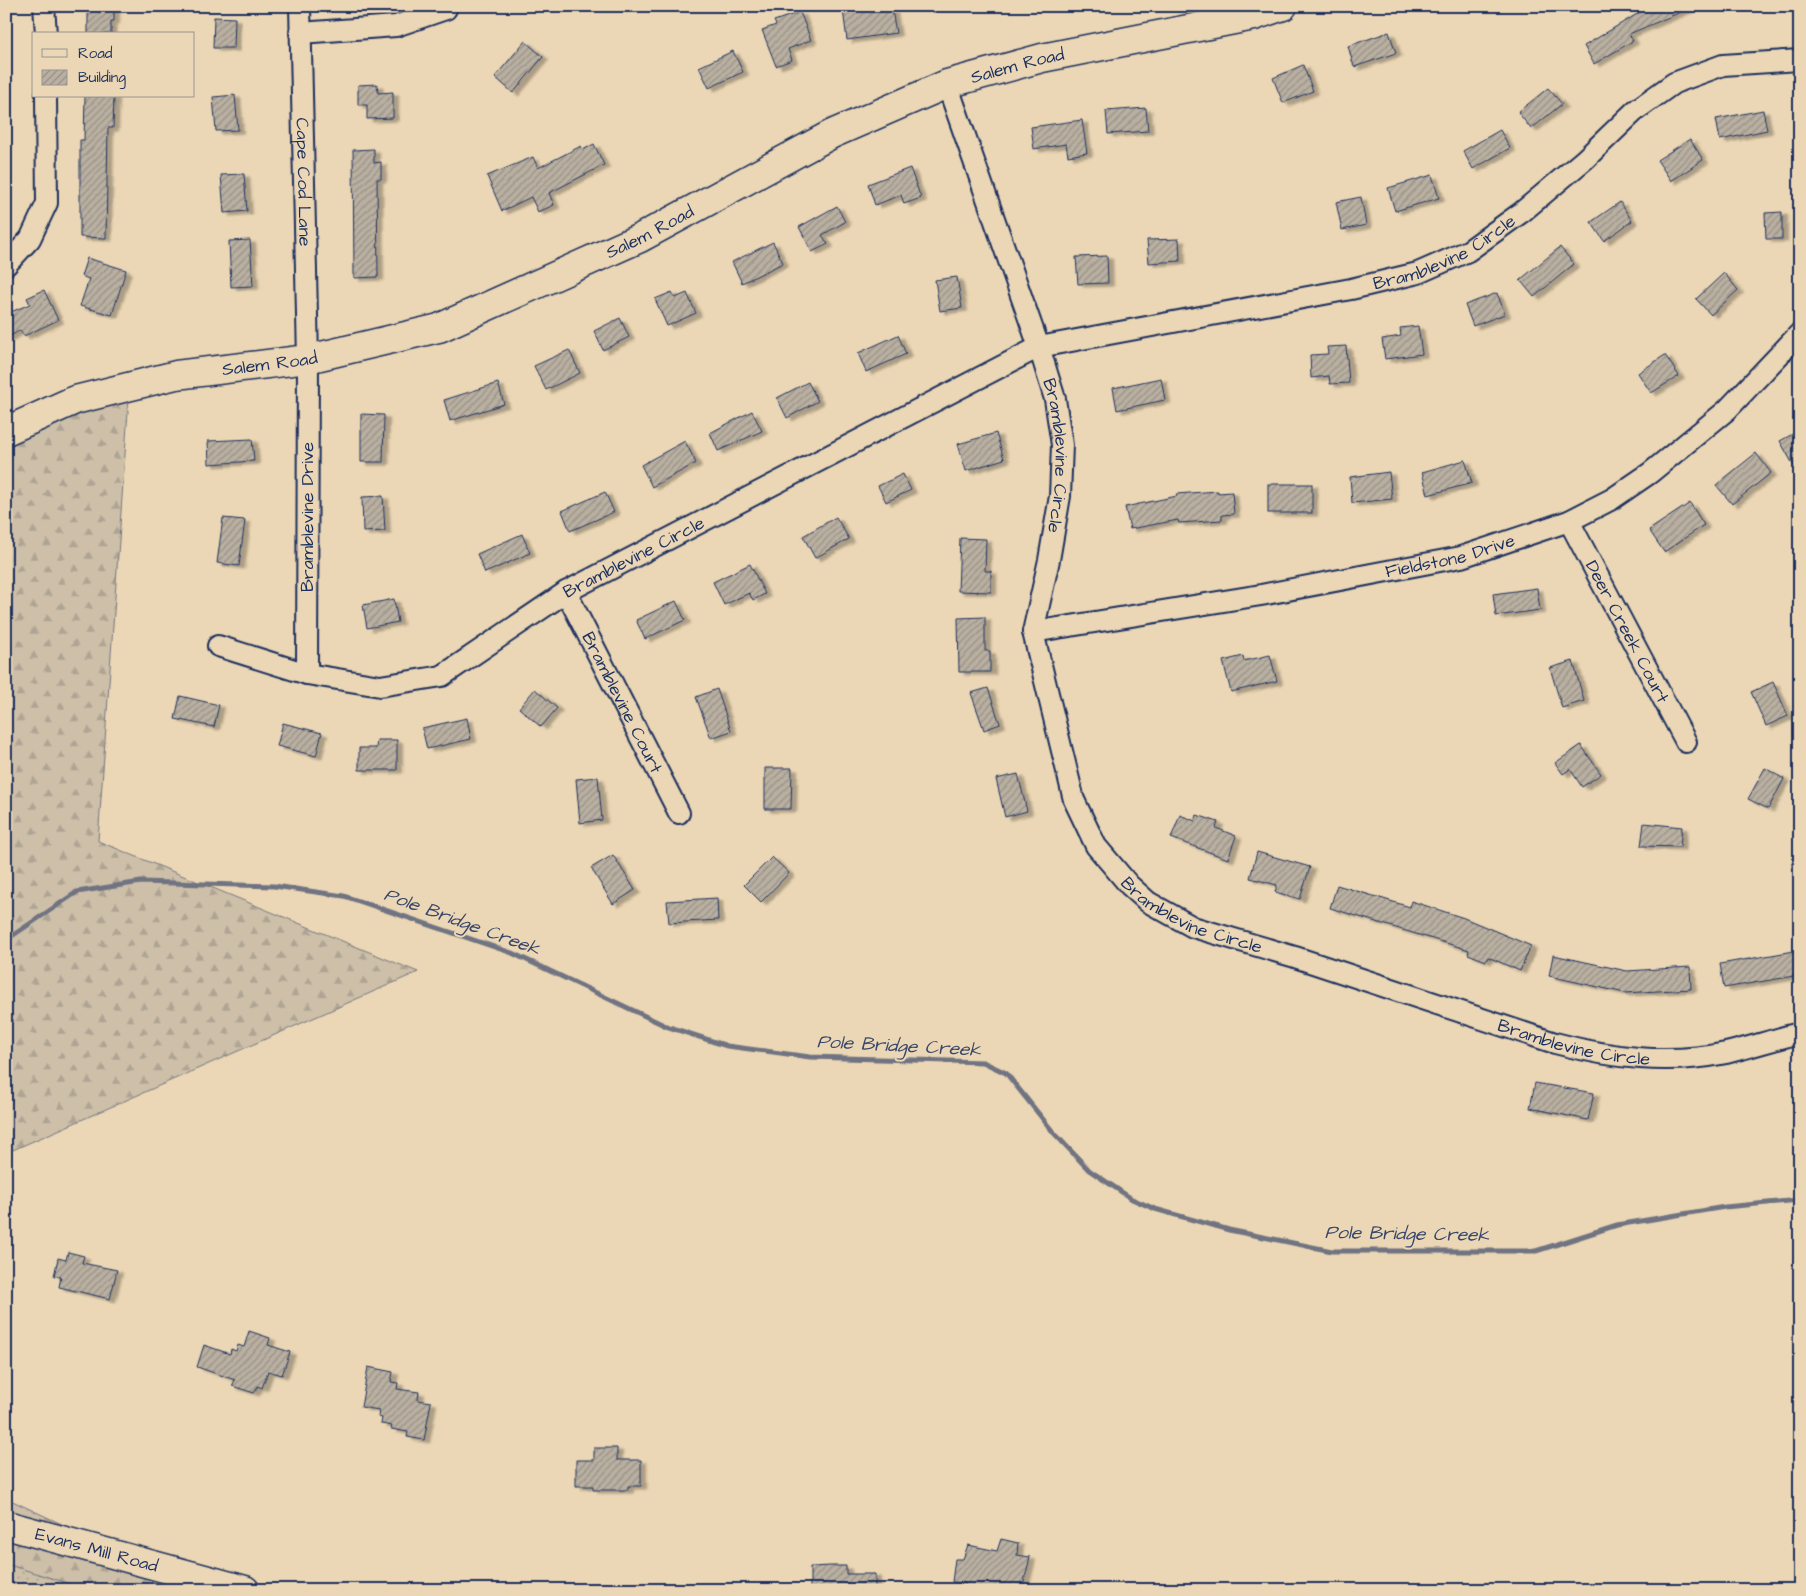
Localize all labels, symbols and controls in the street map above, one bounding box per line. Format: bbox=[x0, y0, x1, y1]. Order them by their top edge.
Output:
legend bbox=[32, 32, 195, 98]
street label: Salem Road bbox=[968, 41, 1066, 90]
text: Road bbox=[78, 43, 113, 64]
text: Building bbox=[78, 67, 126, 89]
street label: Cape Cod Lane bbox=[290, 117, 318, 247]
street label: Salem Road bbox=[602, 199, 698, 264]
street label: Bramblevine Circle bbox=[1371, 208, 1521, 296]
street label: Salem Road bbox=[220, 345, 320, 382]
street label: Bramblevine Circle bbox=[1037, 375, 1075, 535]
street label: Bramblevine Drive bbox=[295, 442, 320, 592]
street label: Bramblevine Circle bbox=[559, 510, 709, 604]
street label: Fieldstone Drive bbox=[1383, 527, 1518, 584]
street label: Deer Creek Court bbox=[1579, 556, 1676, 708]
street label: Bramblevine Court bbox=[576, 627, 669, 778]
street label: Bramblevine Circle bbox=[1115, 871, 1266, 959]
water label: Pole Bridge Creek bbox=[380, 881, 544, 963]
street label: Bramblevine Circle bbox=[1495, 1012, 1651, 1071]
water label: Pole Bridge Creek bbox=[816, 1028, 982, 1064]
water label: Pole Bridge Creek bbox=[1325, 1219, 1490, 1249]
street label: Evans Mill Road bbox=[32, 1521, 161, 1578]

